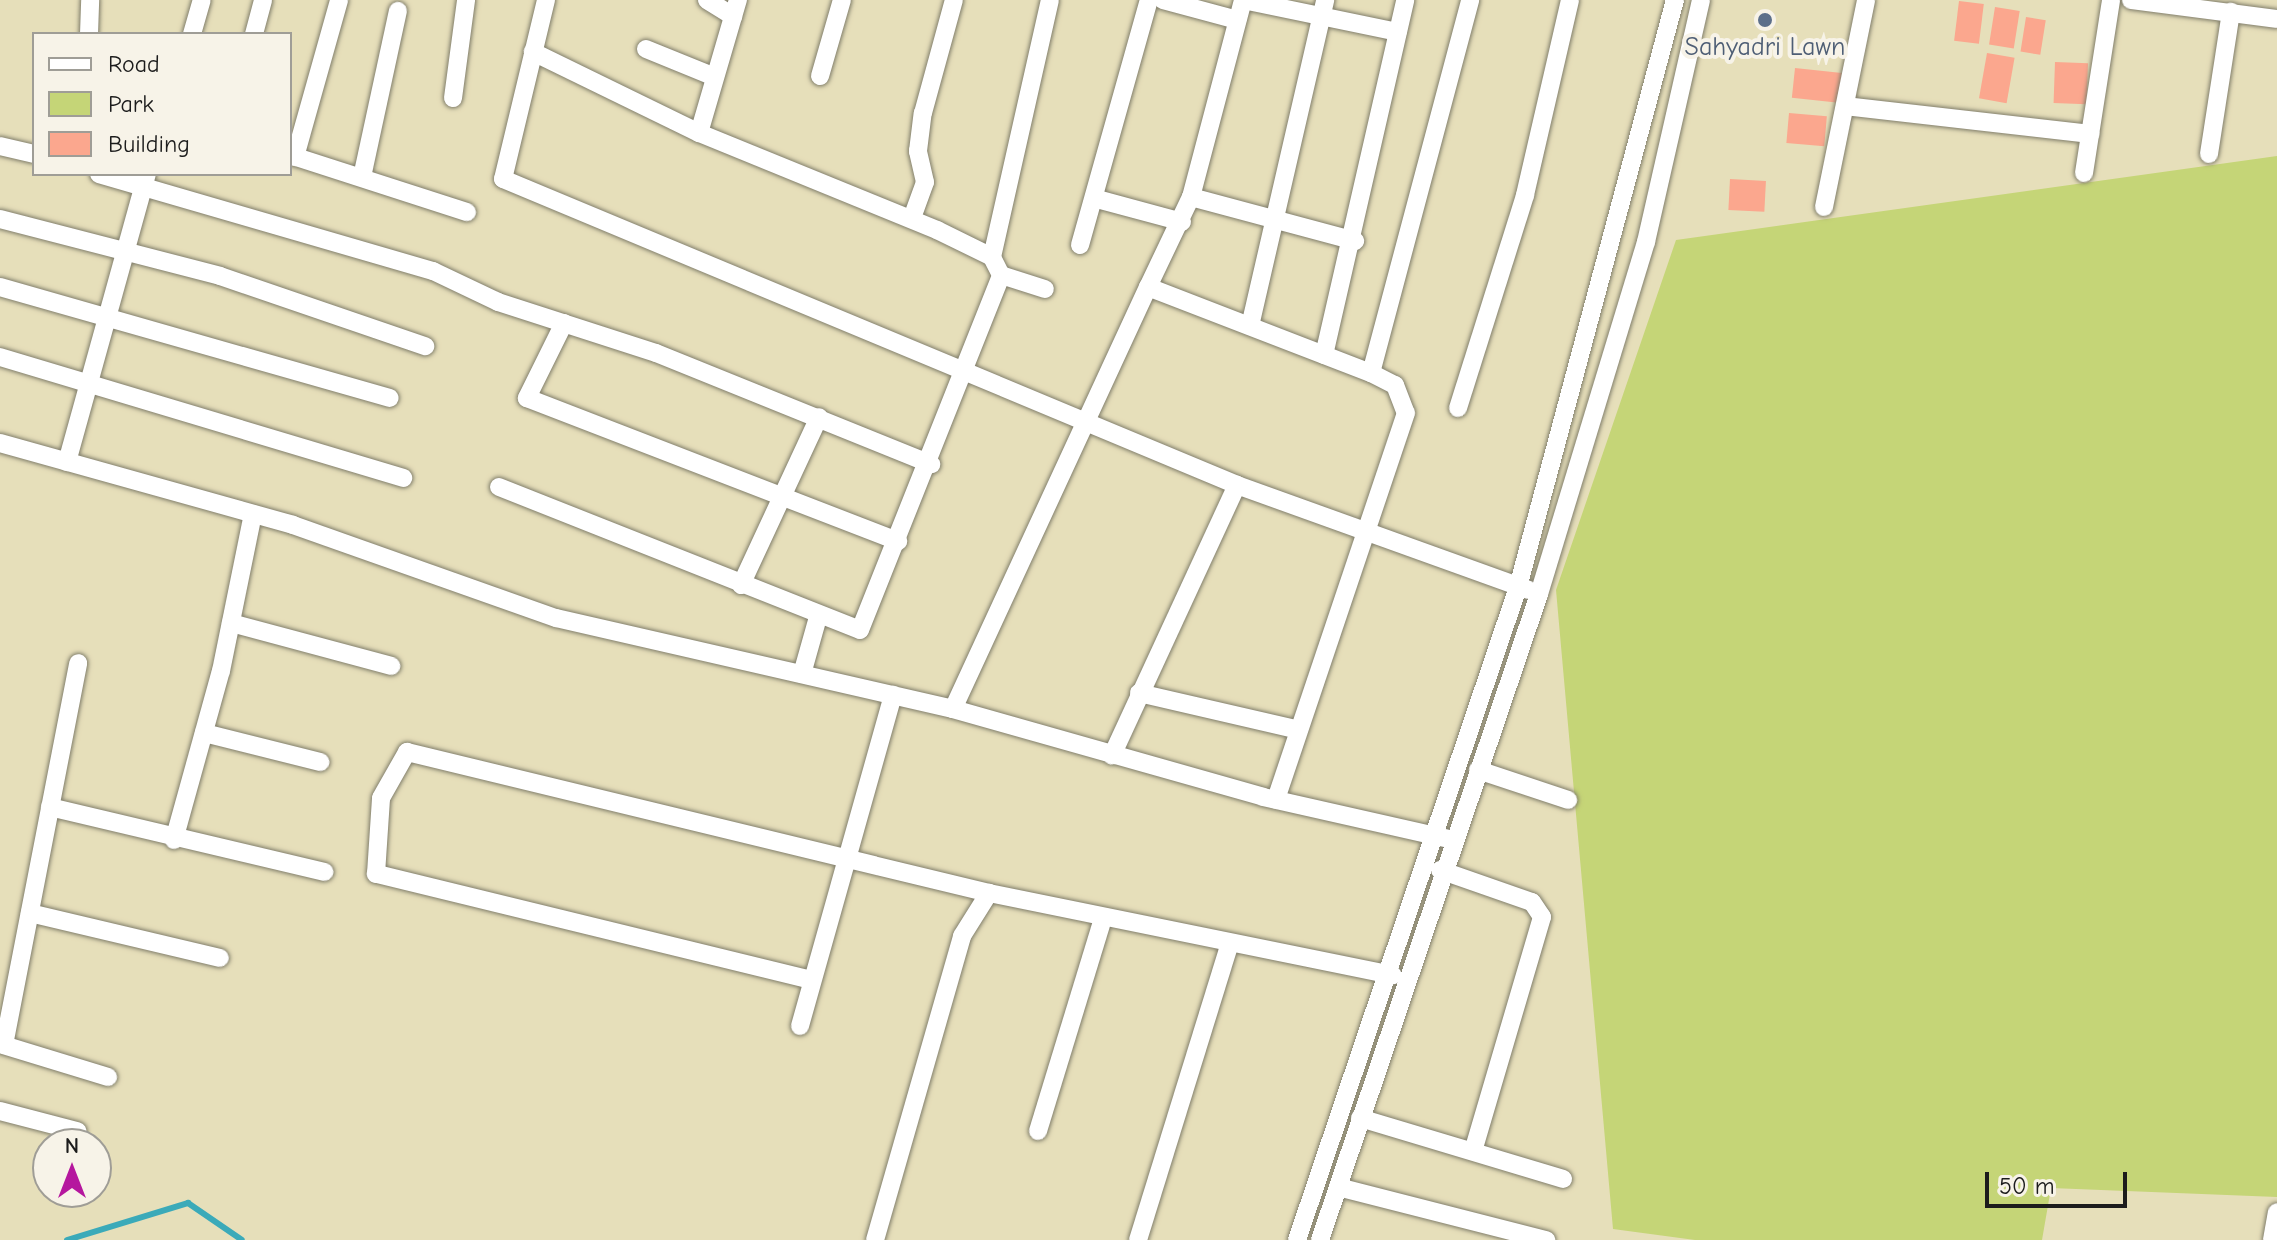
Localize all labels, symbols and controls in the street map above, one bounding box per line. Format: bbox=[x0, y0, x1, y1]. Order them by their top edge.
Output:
marker: Sahyadri Lawn bbox=[1756, 11, 1774, 29]
legend bbox=[32, 32, 292, 176]
place label: Sahyadri Lawn bbox=[1685, 32, 1845, 64]
text: Road bbox=[108, 50, 160, 78]
text: Park bbox=[108, 90, 154, 118]
text: Building bbox=[108, 130, 190, 158]
north arrow bbox=[32, 1128, 112, 1208]
text: N bbox=[65, 1133, 79, 1159]
scale bar bbox=[1989, 1156, 2131, 1206]
text: 50 m bbox=[1999, 1172, 2055, 1200]

